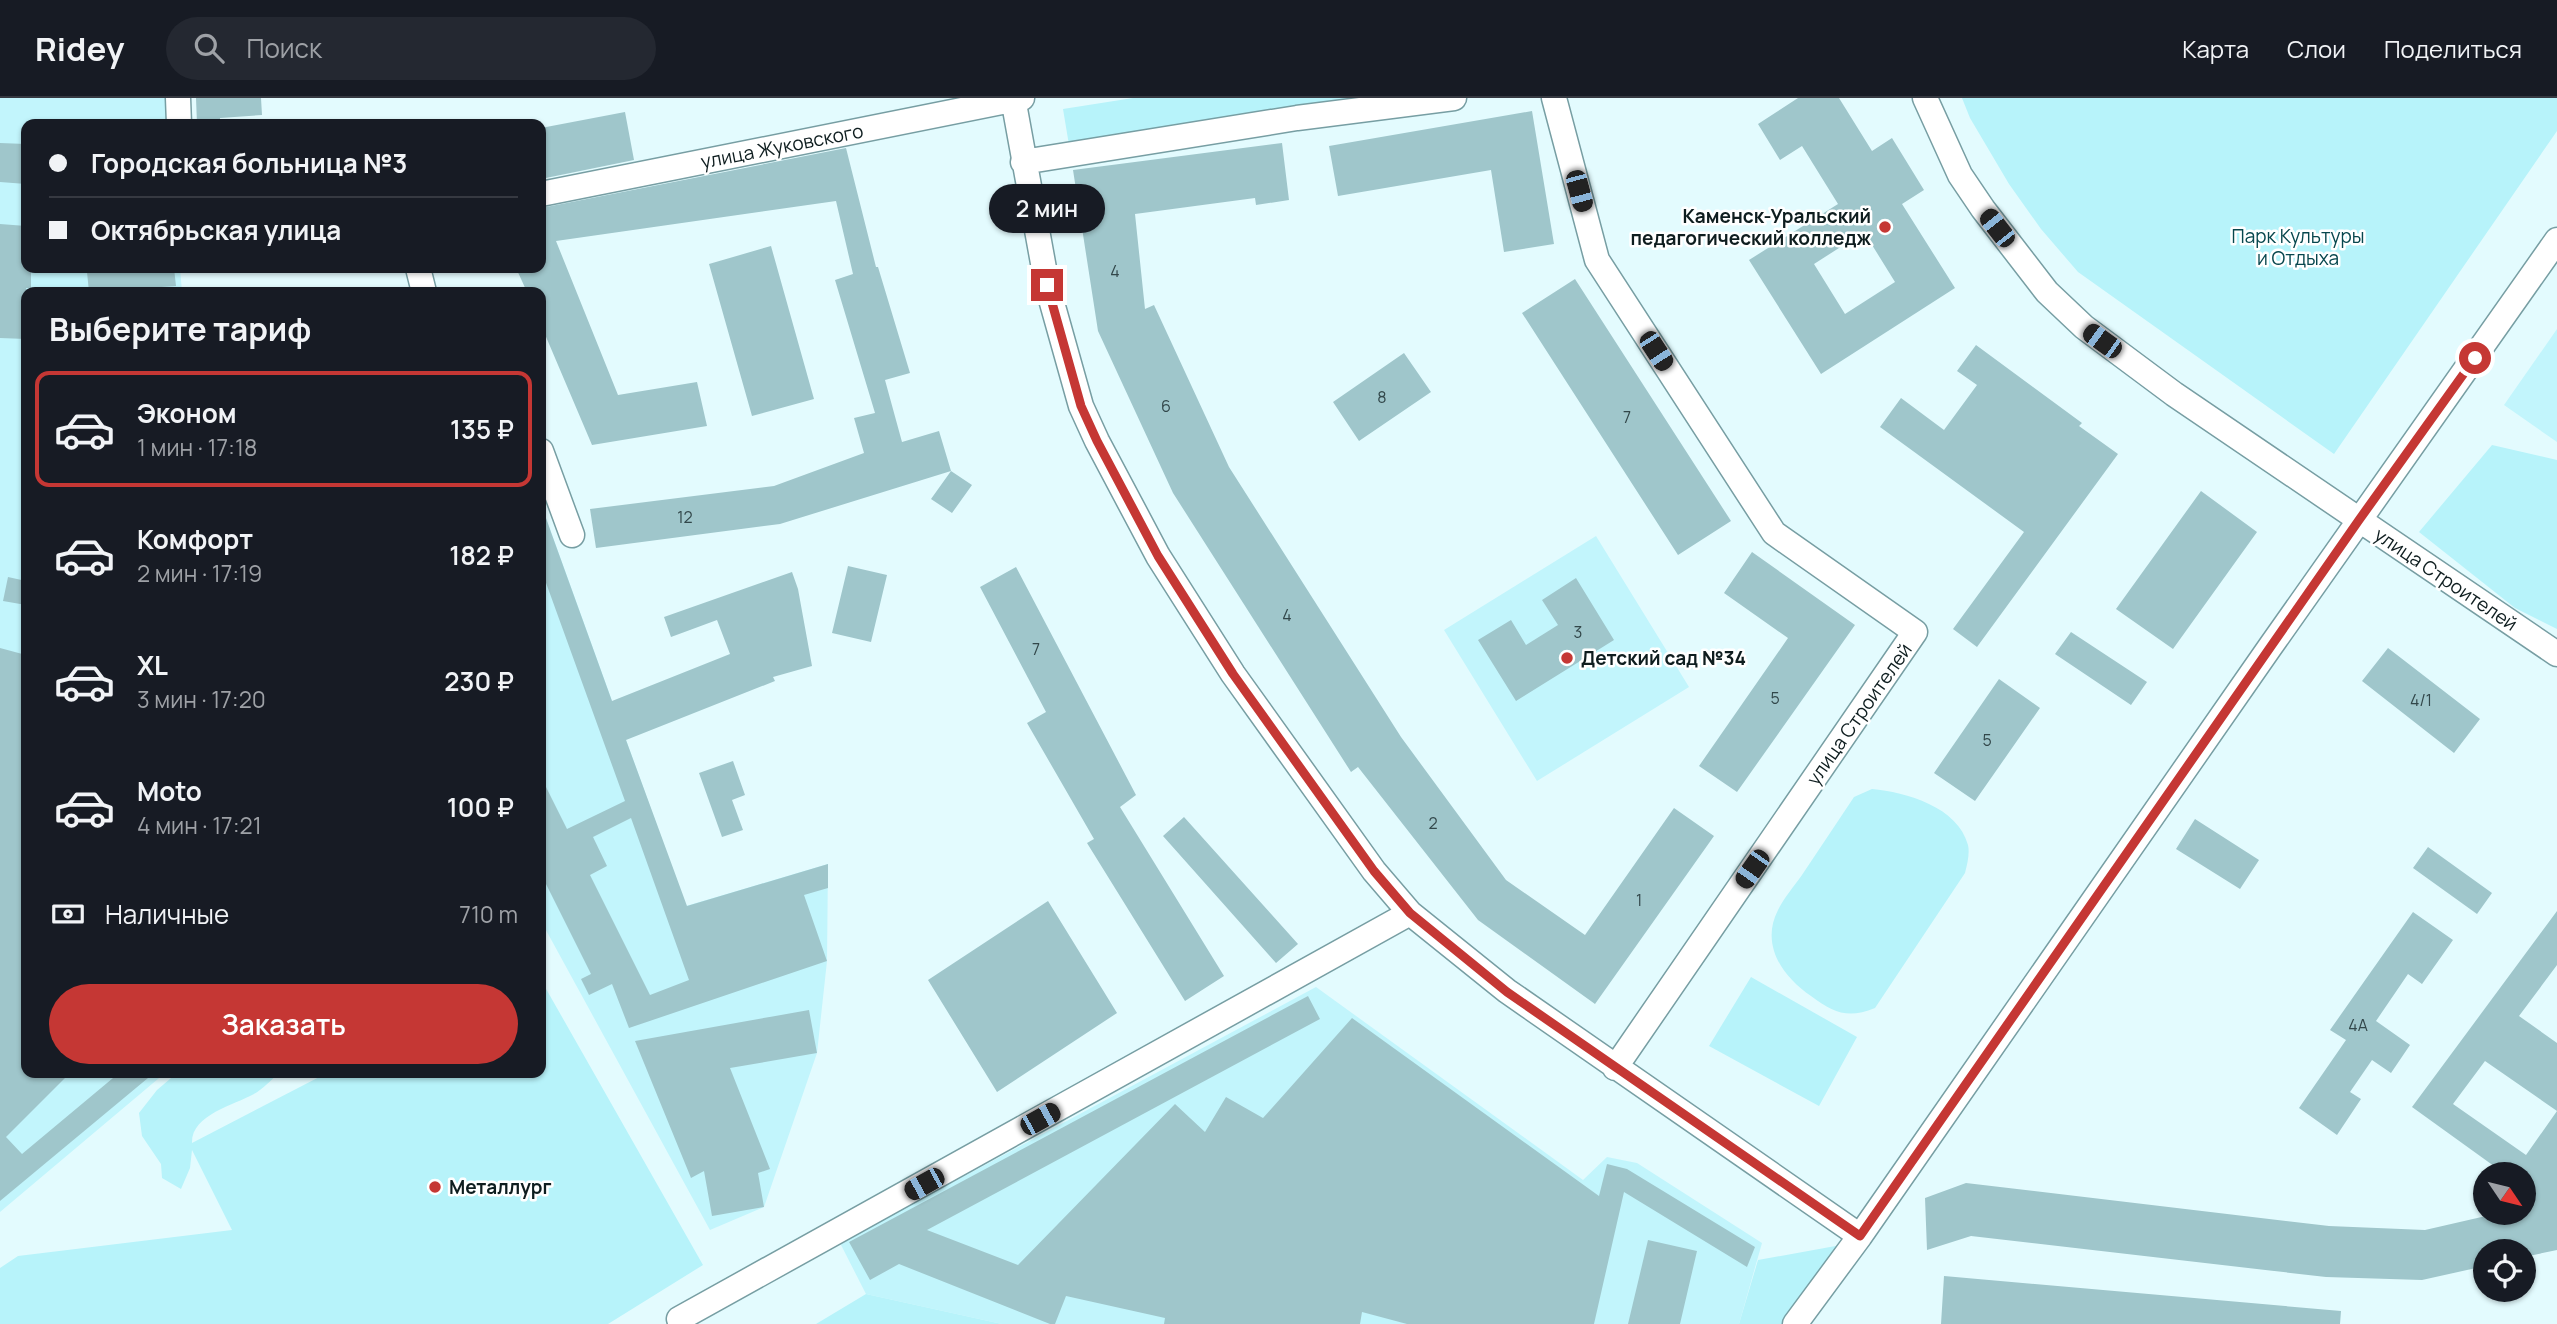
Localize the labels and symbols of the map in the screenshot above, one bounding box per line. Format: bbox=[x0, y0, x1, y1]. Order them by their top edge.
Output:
street label: улица Жуковского bbox=[698, 117, 866, 175]
car bbox=[1564, 168, 1595, 214]
callout: 2 мин bbox=[989, 184, 1105, 232]
place label: Каменск-Уральский педагогический колледж bbox=[1630, 203, 1871, 251]
car bbox=[1976, 205, 2019, 251]
marker: Каменск-Уральский педагогический колледж bbox=[1877, 219, 1893, 235]
park label: Парк Культуры и Отдыха bbox=[2232, 223, 2364, 271]
house number: 4 bbox=[1110, 260, 1120, 282]
route end bbox=[1031, 269, 1063, 301]
car bbox=[2079, 320, 2126, 362]
car bbox=[1636, 328, 1677, 374]
route start bbox=[2459, 342, 2491, 374]
house number: 8 bbox=[1377, 386, 1387, 408]
house number: 6 bbox=[1161, 395, 1171, 417]
house number: 7 bbox=[1623, 406, 1631, 428]
house number: 12 bbox=[677, 506, 693, 528]
street label: улица Строителей bbox=[2369, 521, 2523, 637]
house number: 4 bbox=[1282, 604, 1292, 626]
house number: 3 bbox=[1574, 621, 1582, 643]
house number: 7 bbox=[1032, 638, 1040, 660]
street label: улица Строителей bbox=[1800, 638, 1918, 790]
place label: Детский сад №34 bbox=[1581, 645, 1746, 671]
marker: Детский сад №34 bbox=[1559, 650, 1575, 666]
house number: 5 bbox=[1770, 687, 1780, 709]
house number: 4/1 bbox=[2410, 689, 2432, 711]
house number: 5 bbox=[1982, 729, 1992, 751]
house number: 2 bbox=[1428, 812, 1438, 834]
car bbox=[1732, 846, 1773, 892]
house number: 1 bbox=[1636, 889, 1642, 911]
house number: 4А bbox=[2348, 1014, 2368, 1036]
car bbox=[1017, 1100, 1064, 1138]
north arrow bbox=[2473, 1162, 2536, 1225]
car bbox=[901, 1165, 948, 1203]
place label: Металлург bbox=[449, 1174, 552, 1200]
marker: Металлург bbox=[427, 1179, 443, 1195]

